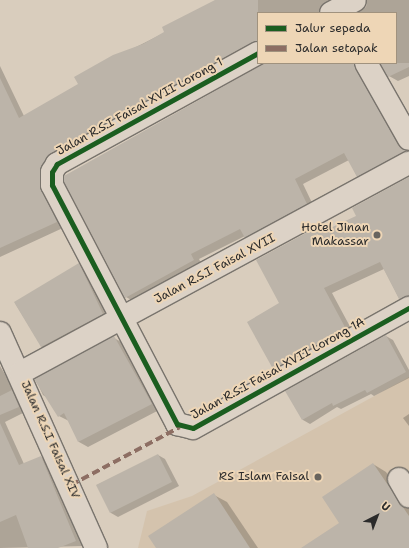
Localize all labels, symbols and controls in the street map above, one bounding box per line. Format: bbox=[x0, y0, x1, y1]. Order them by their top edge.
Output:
legend bbox=[257, 12, 397, 64]
text: Jalur sepeda bbox=[295, 20, 371, 36]
text: Jalan setapak bbox=[295, 40, 378, 56]
street label: Jalan R.S.I Faisal XVII Lorong 1 bbox=[54, 55, 226, 159]
place label: Hotel Jinan Makassar bbox=[301, 221, 369, 249]
marker: Hotel Jinan Makassar bbox=[372, 230, 382, 240]
street label: Jalan R.S.I Faisal XVII bbox=[152, 231, 278, 307]
street label: Jalan R.S.I Faisal XVII Lorong 1A bbox=[189, 315, 367, 423]
street label: Jalan R.S.I Faisal XIV bbox=[17, 379, 83, 501]
place label: RS Islam Faisal bbox=[219, 470, 309, 484]
marker: RS Islam Faisal bbox=[312, 471, 324, 483]
north arrow bbox=[357, 496, 397, 536]
text: U bbox=[378, 499, 393, 515]

